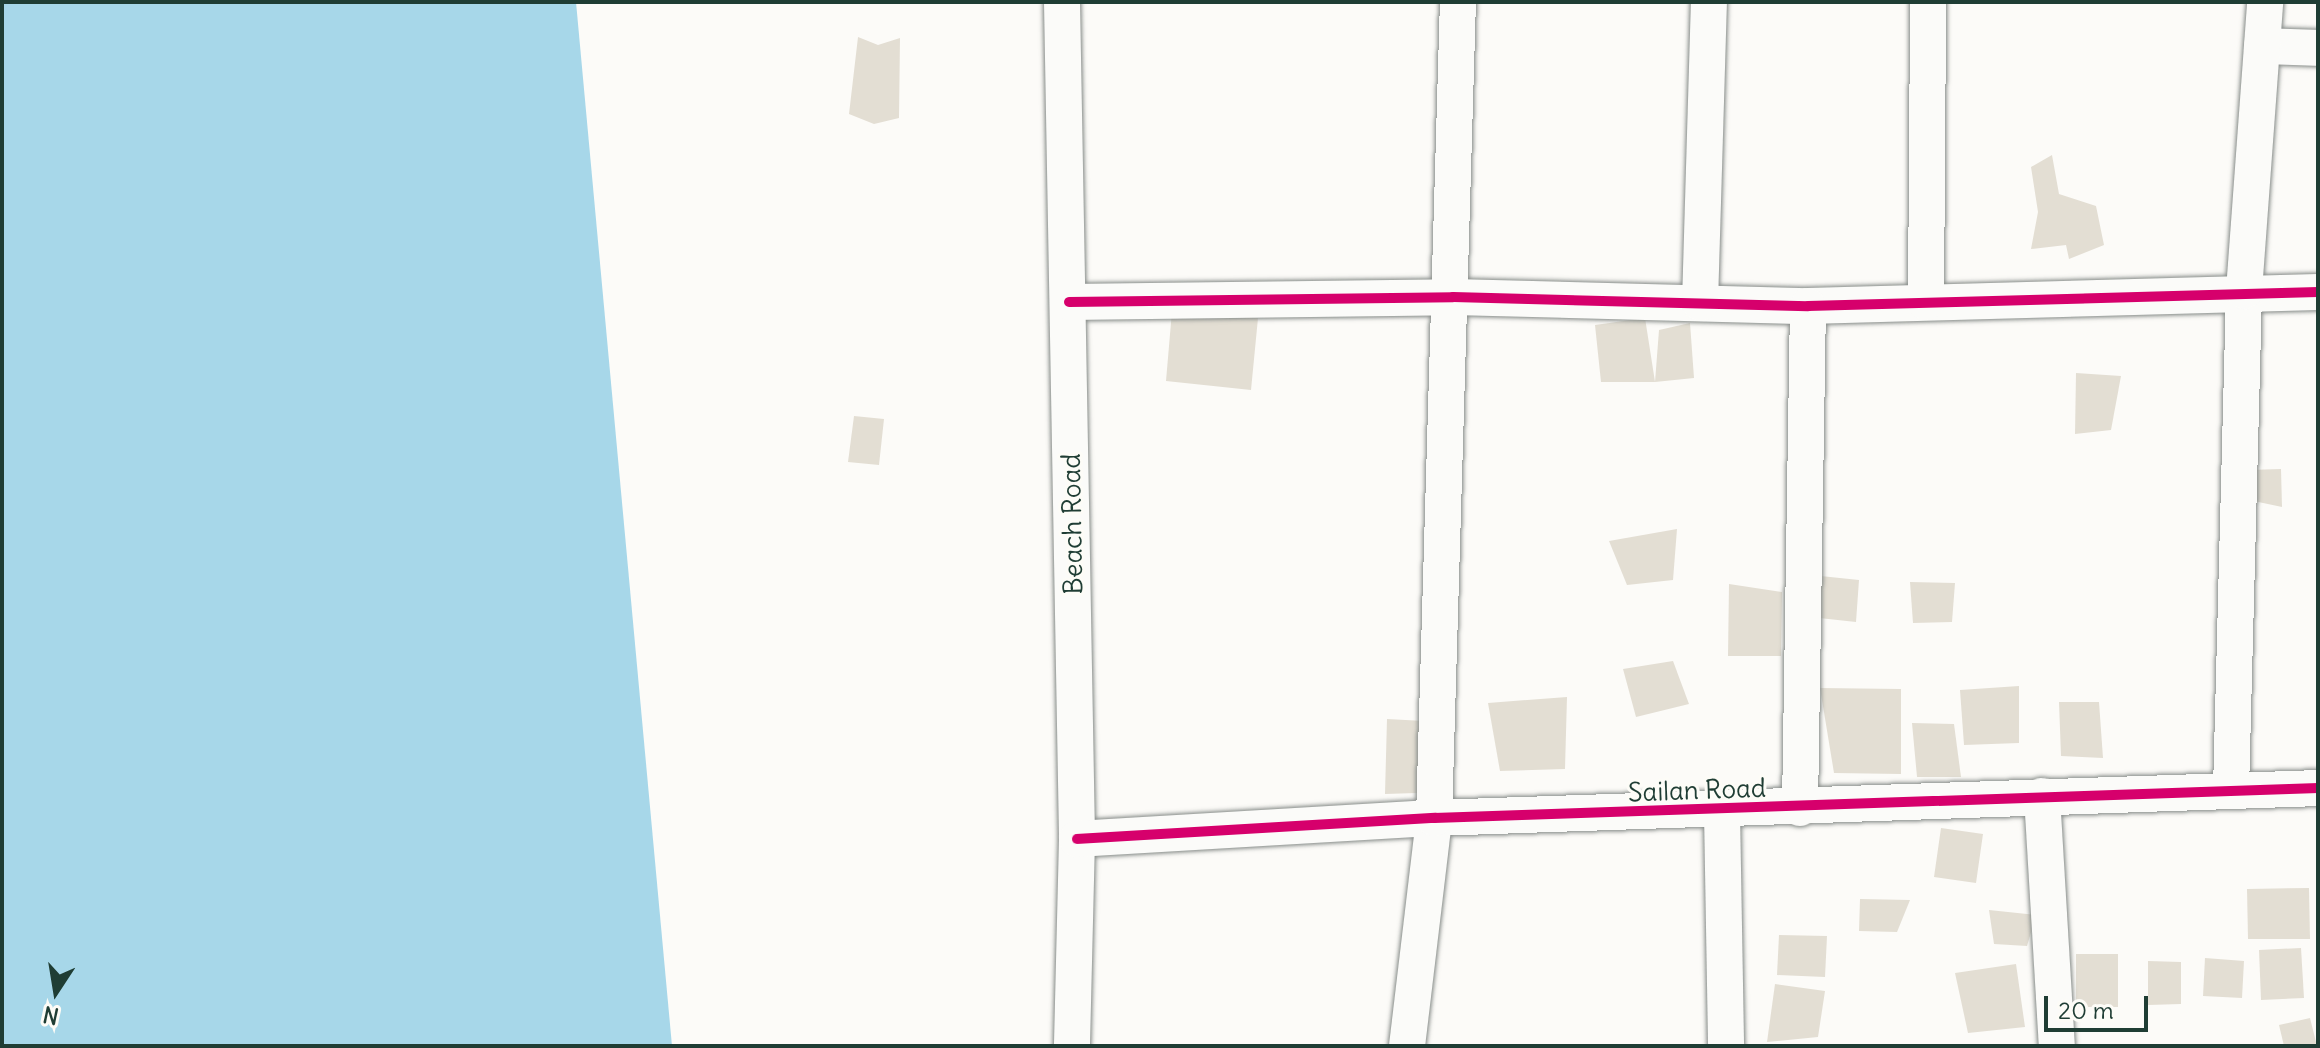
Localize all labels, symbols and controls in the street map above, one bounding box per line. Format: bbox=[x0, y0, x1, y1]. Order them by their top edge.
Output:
street label: Beach Road bbox=[1055, 453, 1089, 595]
street label: Sailan Road bbox=[1627, 772, 1767, 808]
north arrow bbox=[16, 952, 96, 1032]
scale bar bbox=[2048, 980, 2152, 1030]
text: 20 m bbox=[2058, 995, 2114, 1025]
text: N bbox=[41, 1000, 61, 1031]

